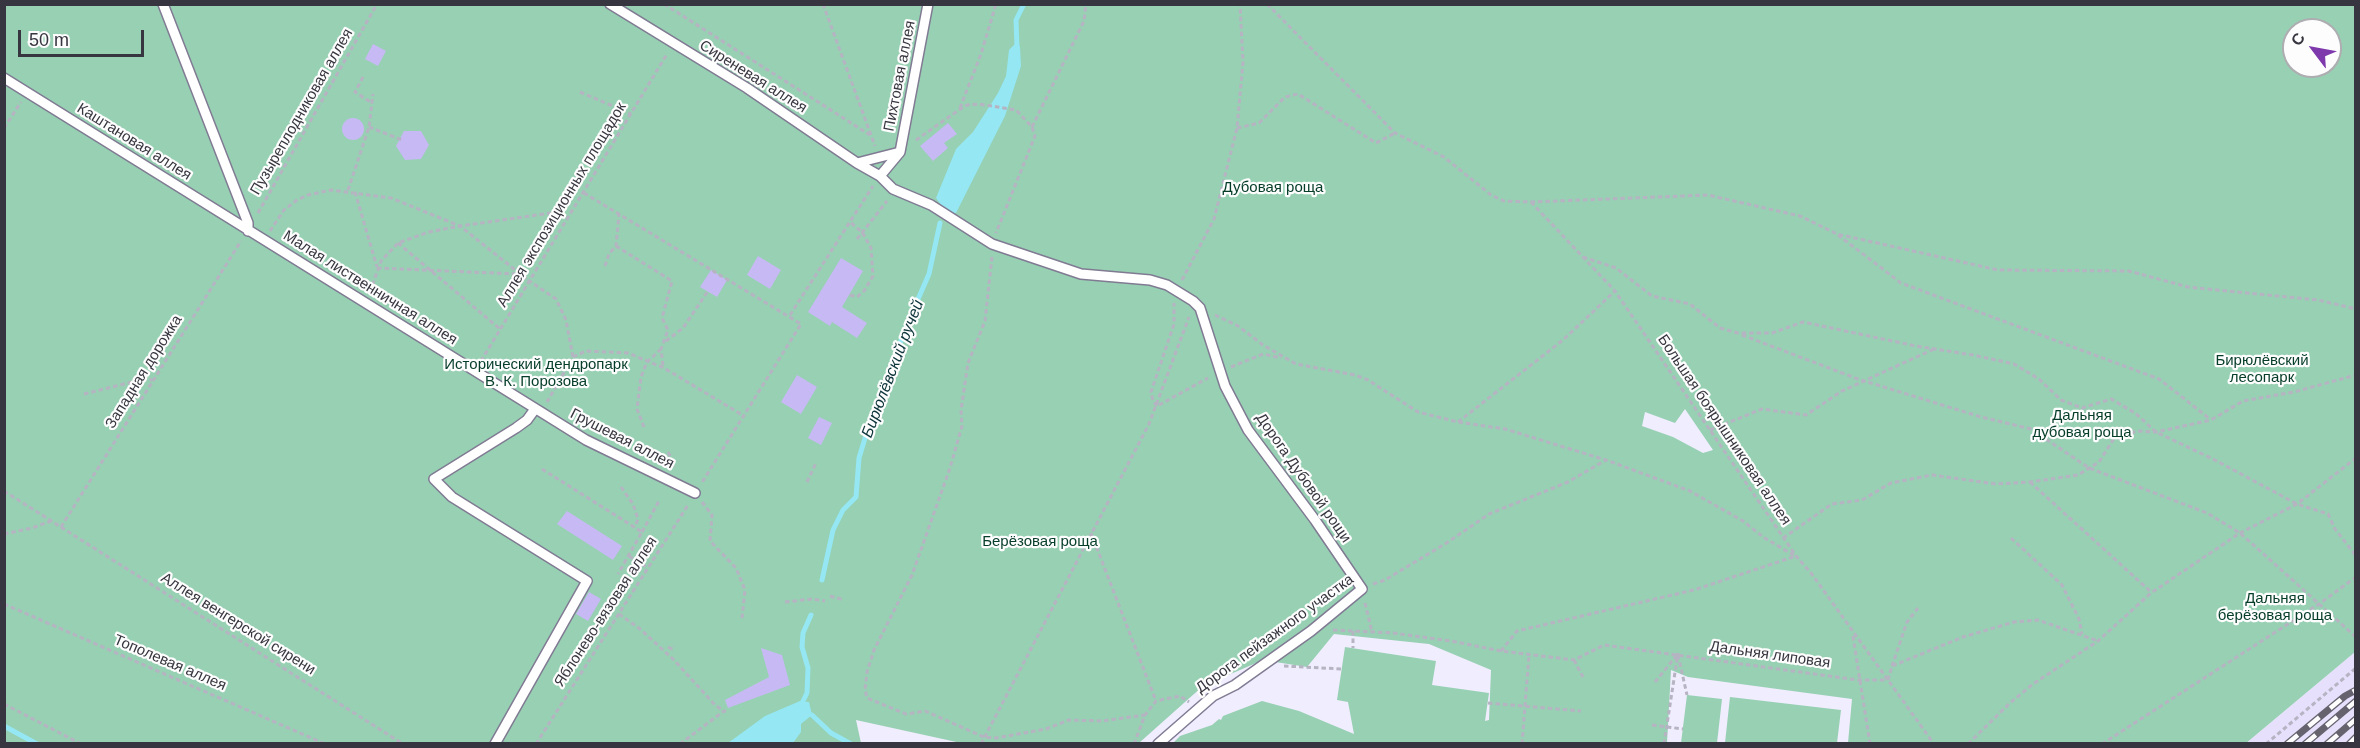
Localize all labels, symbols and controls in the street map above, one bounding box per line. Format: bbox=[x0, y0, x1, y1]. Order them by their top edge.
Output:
scale bar bbox=[21, 18, 147, 56]
north arrow bbox=[2282, 18, 2342, 78]
street label: Пихтовая аллея bbox=[880, 19, 920, 133]
street label: Пузыреплодниковая аллея bbox=[247, 26, 357, 198]
text: 50 m bbox=[29, 30, 69, 50]
text: С bbox=[2288, 30, 2308, 49]
street label: Сиреневая аллея bbox=[696, 37, 810, 117]
street label: Аллея экспозиционных площадок bbox=[494, 99, 630, 311]
street label: Каштановая аллея bbox=[73, 100, 195, 184]
park label: Дубовая роща bbox=[1223, 179, 1323, 197]
street label: Малая лиственничная аллея bbox=[280, 227, 460, 349]
water label: Бирюлёвский ручей bbox=[858, 297, 928, 441]
street label: Западная дорожка bbox=[102, 312, 186, 432]
street label: Большая боярышниковая аллея bbox=[1653, 331, 1795, 529]
park label: Бирюлёвский лесопарк bbox=[2215, 352, 2309, 387]
park label: Исторический дендропарк В. К. Порозова bbox=[444, 356, 628, 391]
street label: Грушевая аллея bbox=[567, 405, 677, 473]
park label: Дальняя дубовая роща bbox=[2032, 407, 2132, 442]
street label: Дорога Дубовой рощи bbox=[1251, 410, 1355, 546]
park label: Берёзовая роща bbox=[982, 533, 1098, 551]
street label: Яблонево-вязовая аллея bbox=[551, 534, 661, 690]
street label: Аллея венгерской сирени bbox=[157, 569, 319, 679]
street label: Дорога пейзажного участка bbox=[1193, 571, 1357, 697]
park label: Дальняя берёзовая роща bbox=[2218, 590, 2332, 625]
street label: Тополевая аллея bbox=[111, 631, 229, 695]
street label: Дальняя липовая bbox=[1709, 638, 1831, 672]

